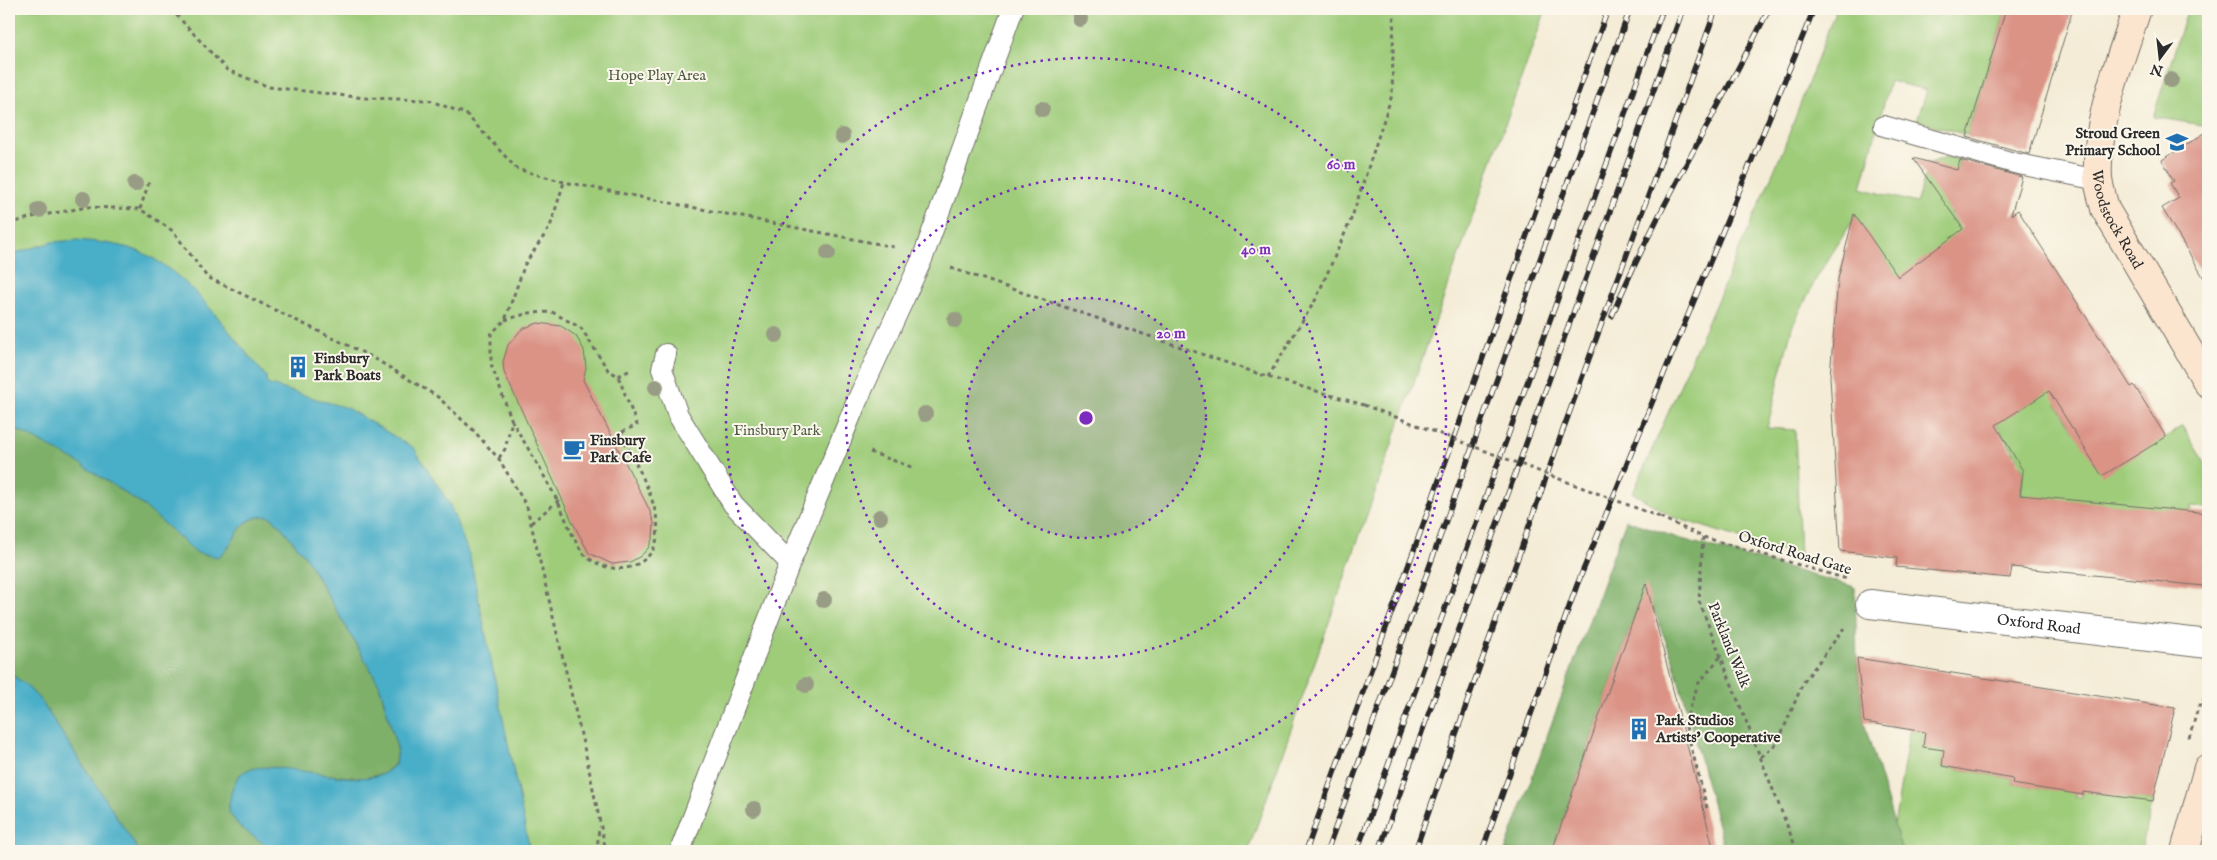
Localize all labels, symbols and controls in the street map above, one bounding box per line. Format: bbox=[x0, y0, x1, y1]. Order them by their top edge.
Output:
north arrow bbox=[2134, 32, 2184, 82]
text: N bbox=[2149, 59, 2166, 80]
park label: Hope Play Area bbox=[608, 66, 706, 85]
place label: Stroud Green Primary School bbox=[2065, 124, 2161, 160]
school or university icon: Stroud Green Primary School bbox=[2164, 129, 2190, 155]
text: 60 m bbox=[1327, 155, 1356, 174]
street label: Woodstock Road bbox=[2088, 169, 2148, 273]
text: 40 m bbox=[1241, 240, 1271, 259]
text: 20 m bbox=[1156, 324, 1186, 343]
place label: Finsbury Park Boats bbox=[314, 349, 381, 385]
building icon: Finsbury Park Boats bbox=[285, 354, 311, 380]
centre of rings bbox=[1077, 409, 1095, 427]
park label: Finsbury Park bbox=[733, 421, 822, 440]
place label: Finsbury Park Cafe bbox=[590, 431, 651, 467]
cafe icon: Finsbury Park Cafe bbox=[561, 436, 587, 462]
street label: Oxford Road Gate bbox=[1736, 527, 1854, 579]
street label: Parkland Walk bbox=[1703, 600, 1755, 691]
street label: Oxford Road bbox=[1996, 610, 2083, 638]
place label: Park Studios Artists' Cooperative bbox=[1655, 711, 1780, 747]
building icon: Park Studios Artists' Cooperative bbox=[1626, 716, 1652, 742]

